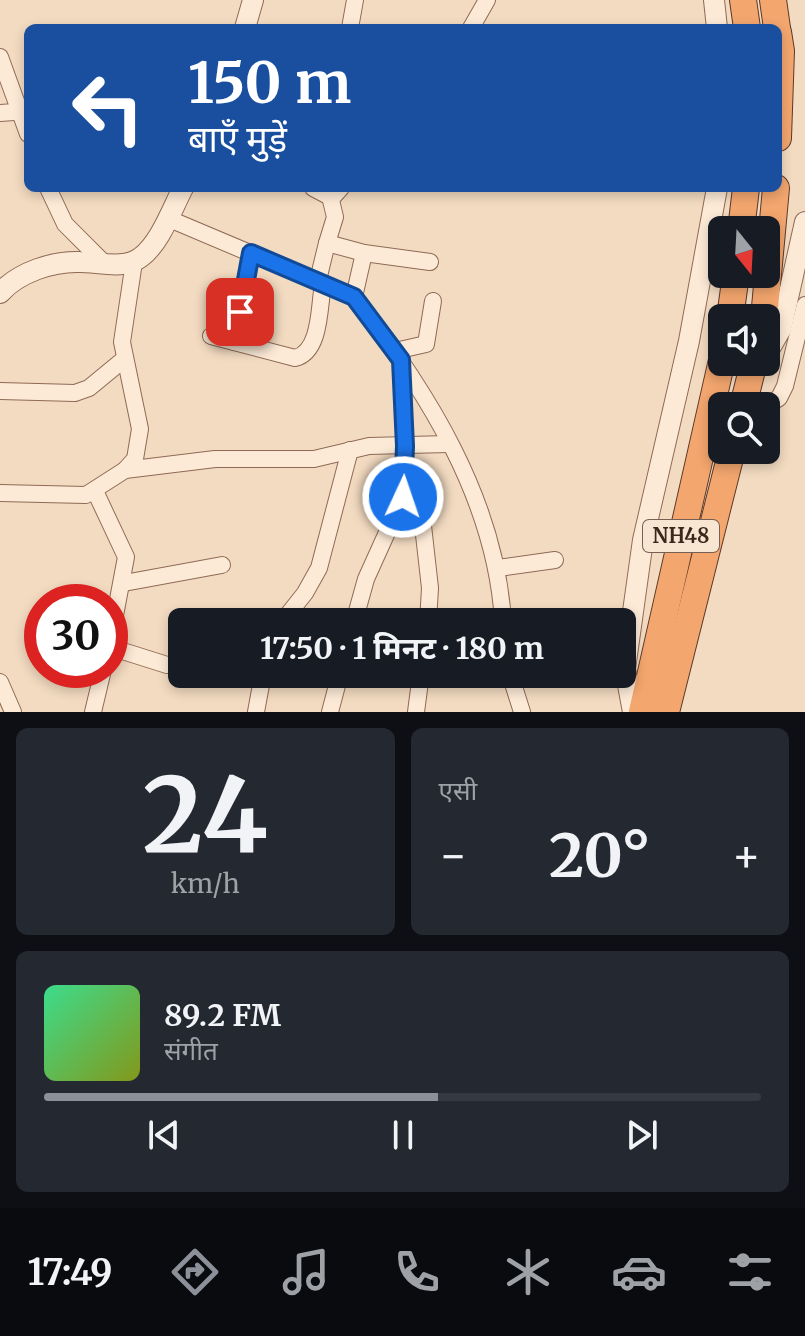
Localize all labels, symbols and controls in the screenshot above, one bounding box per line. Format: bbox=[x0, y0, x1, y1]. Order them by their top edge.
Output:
text: 150 m bbox=[188, 48, 351, 118]
icon: left bbox=[56, 56, 160, 160]
text: बाएँ मुड़ें bbox=[188, 117, 287, 162]
north arrow bbox=[708, 216, 780, 288]
map controls bbox=[708, 216, 780, 464]
pin bbox=[206, 278, 274, 346]
icon: arrive bbox=[218, 290, 262, 334]
button: sound bbox=[708, 304, 780, 376]
button: search bbox=[708, 392, 780, 464]
position arrow bbox=[361, 455, 445, 539]
road number: NH48 bbox=[643, 520, 719, 552]
speed limit sign: 30 bbox=[24, 584, 128, 688]
text: 17:50 · 1 मिनट · 180 m bbox=[260, 629, 544, 667]
text: 24 bbox=[143, 750, 268, 880]
text: एसी bbox=[439, 774, 477, 807]
text: 20° bbox=[549, 818, 651, 893]
text: − bbox=[439, 828, 468, 883]
text: + bbox=[732, 828, 761, 883]
text: km/h bbox=[171, 867, 240, 900]
text: 89.2 FM bbox=[164, 996, 281, 1034]
text: संगीत bbox=[164, 1034, 218, 1067]
icon: previous bbox=[142, 1113, 186, 1157]
icon: pause bbox=[381, 1113, 425, 1157]
icon: next bbox=[620, 1113, 664, 1157]
icon: directions bbox=[167, 1244, 223, 1300]
icon: music bbox=[278, 1244, 334, 1300]
icon: phone bbox=[389, 1244, 445, 1300]
icon: climate bbox=[500, 1244, 556, 1300]
icon: car bbox=[611, 1244, 667, 1300]
icon: filters bbox=[722, 1244, 778, 1300]
text: 17:49 bbox=[27, 1250, 113, 1295]

